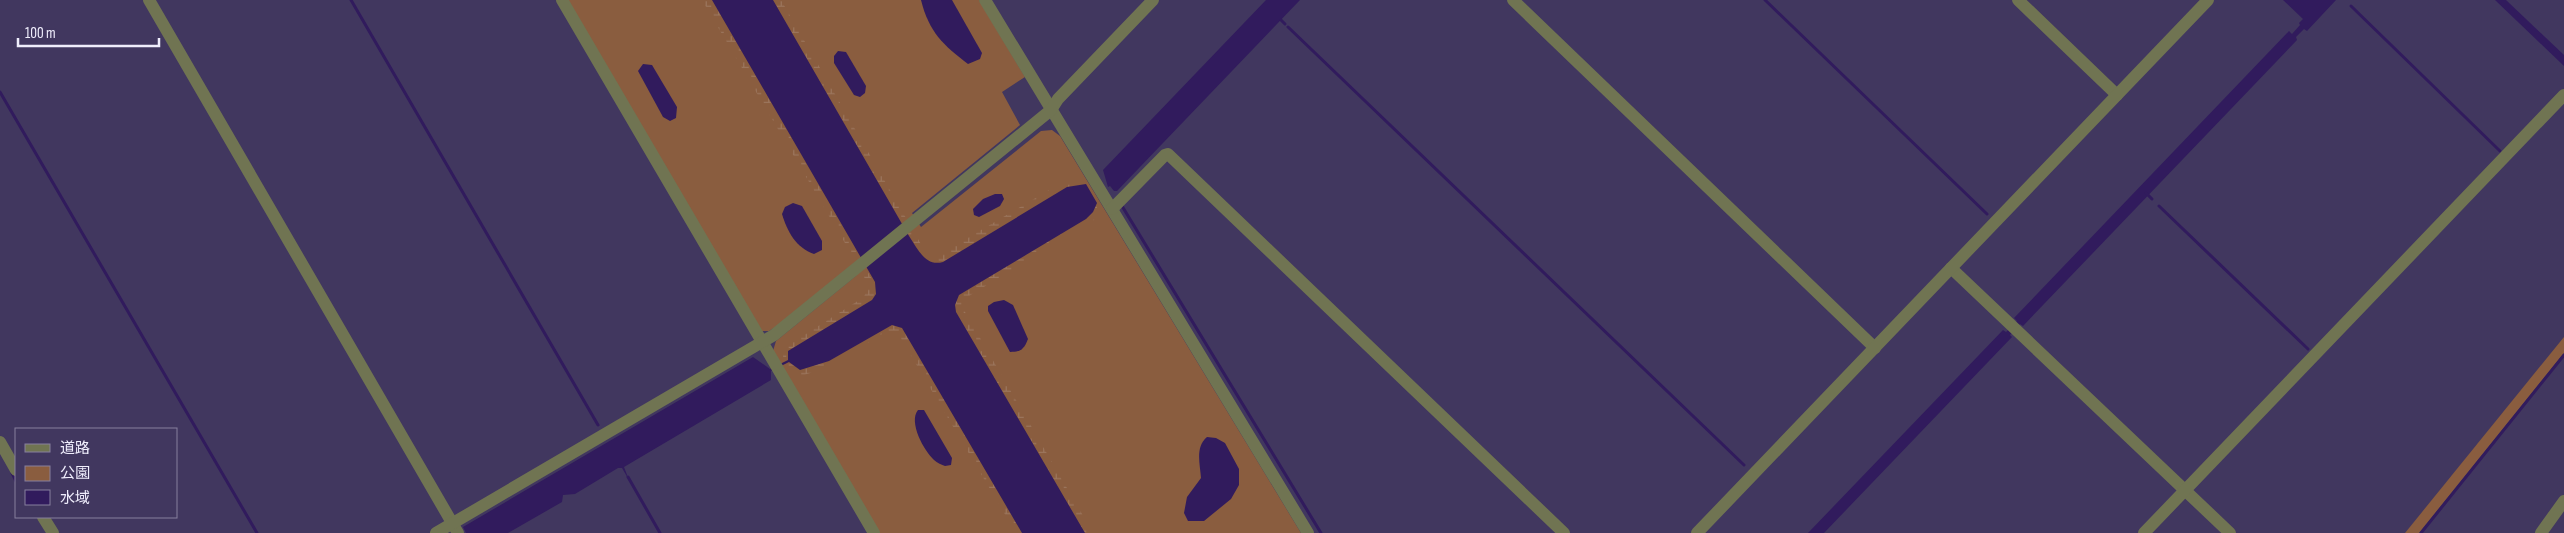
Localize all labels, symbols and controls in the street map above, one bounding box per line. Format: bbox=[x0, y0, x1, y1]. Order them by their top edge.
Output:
scale bar bbox=[18, 15, 159, 47]
text: 100 m bbox=[25, 24, 56, 43]
legend bbox=[15, 428, 178, 518]
text: 道路 bbox=[60, 439, 90, 458]
text: 公園 bbox=[60, 464, 90, 483]
text: 水域 bbox=[60, 489, 90, 508]

